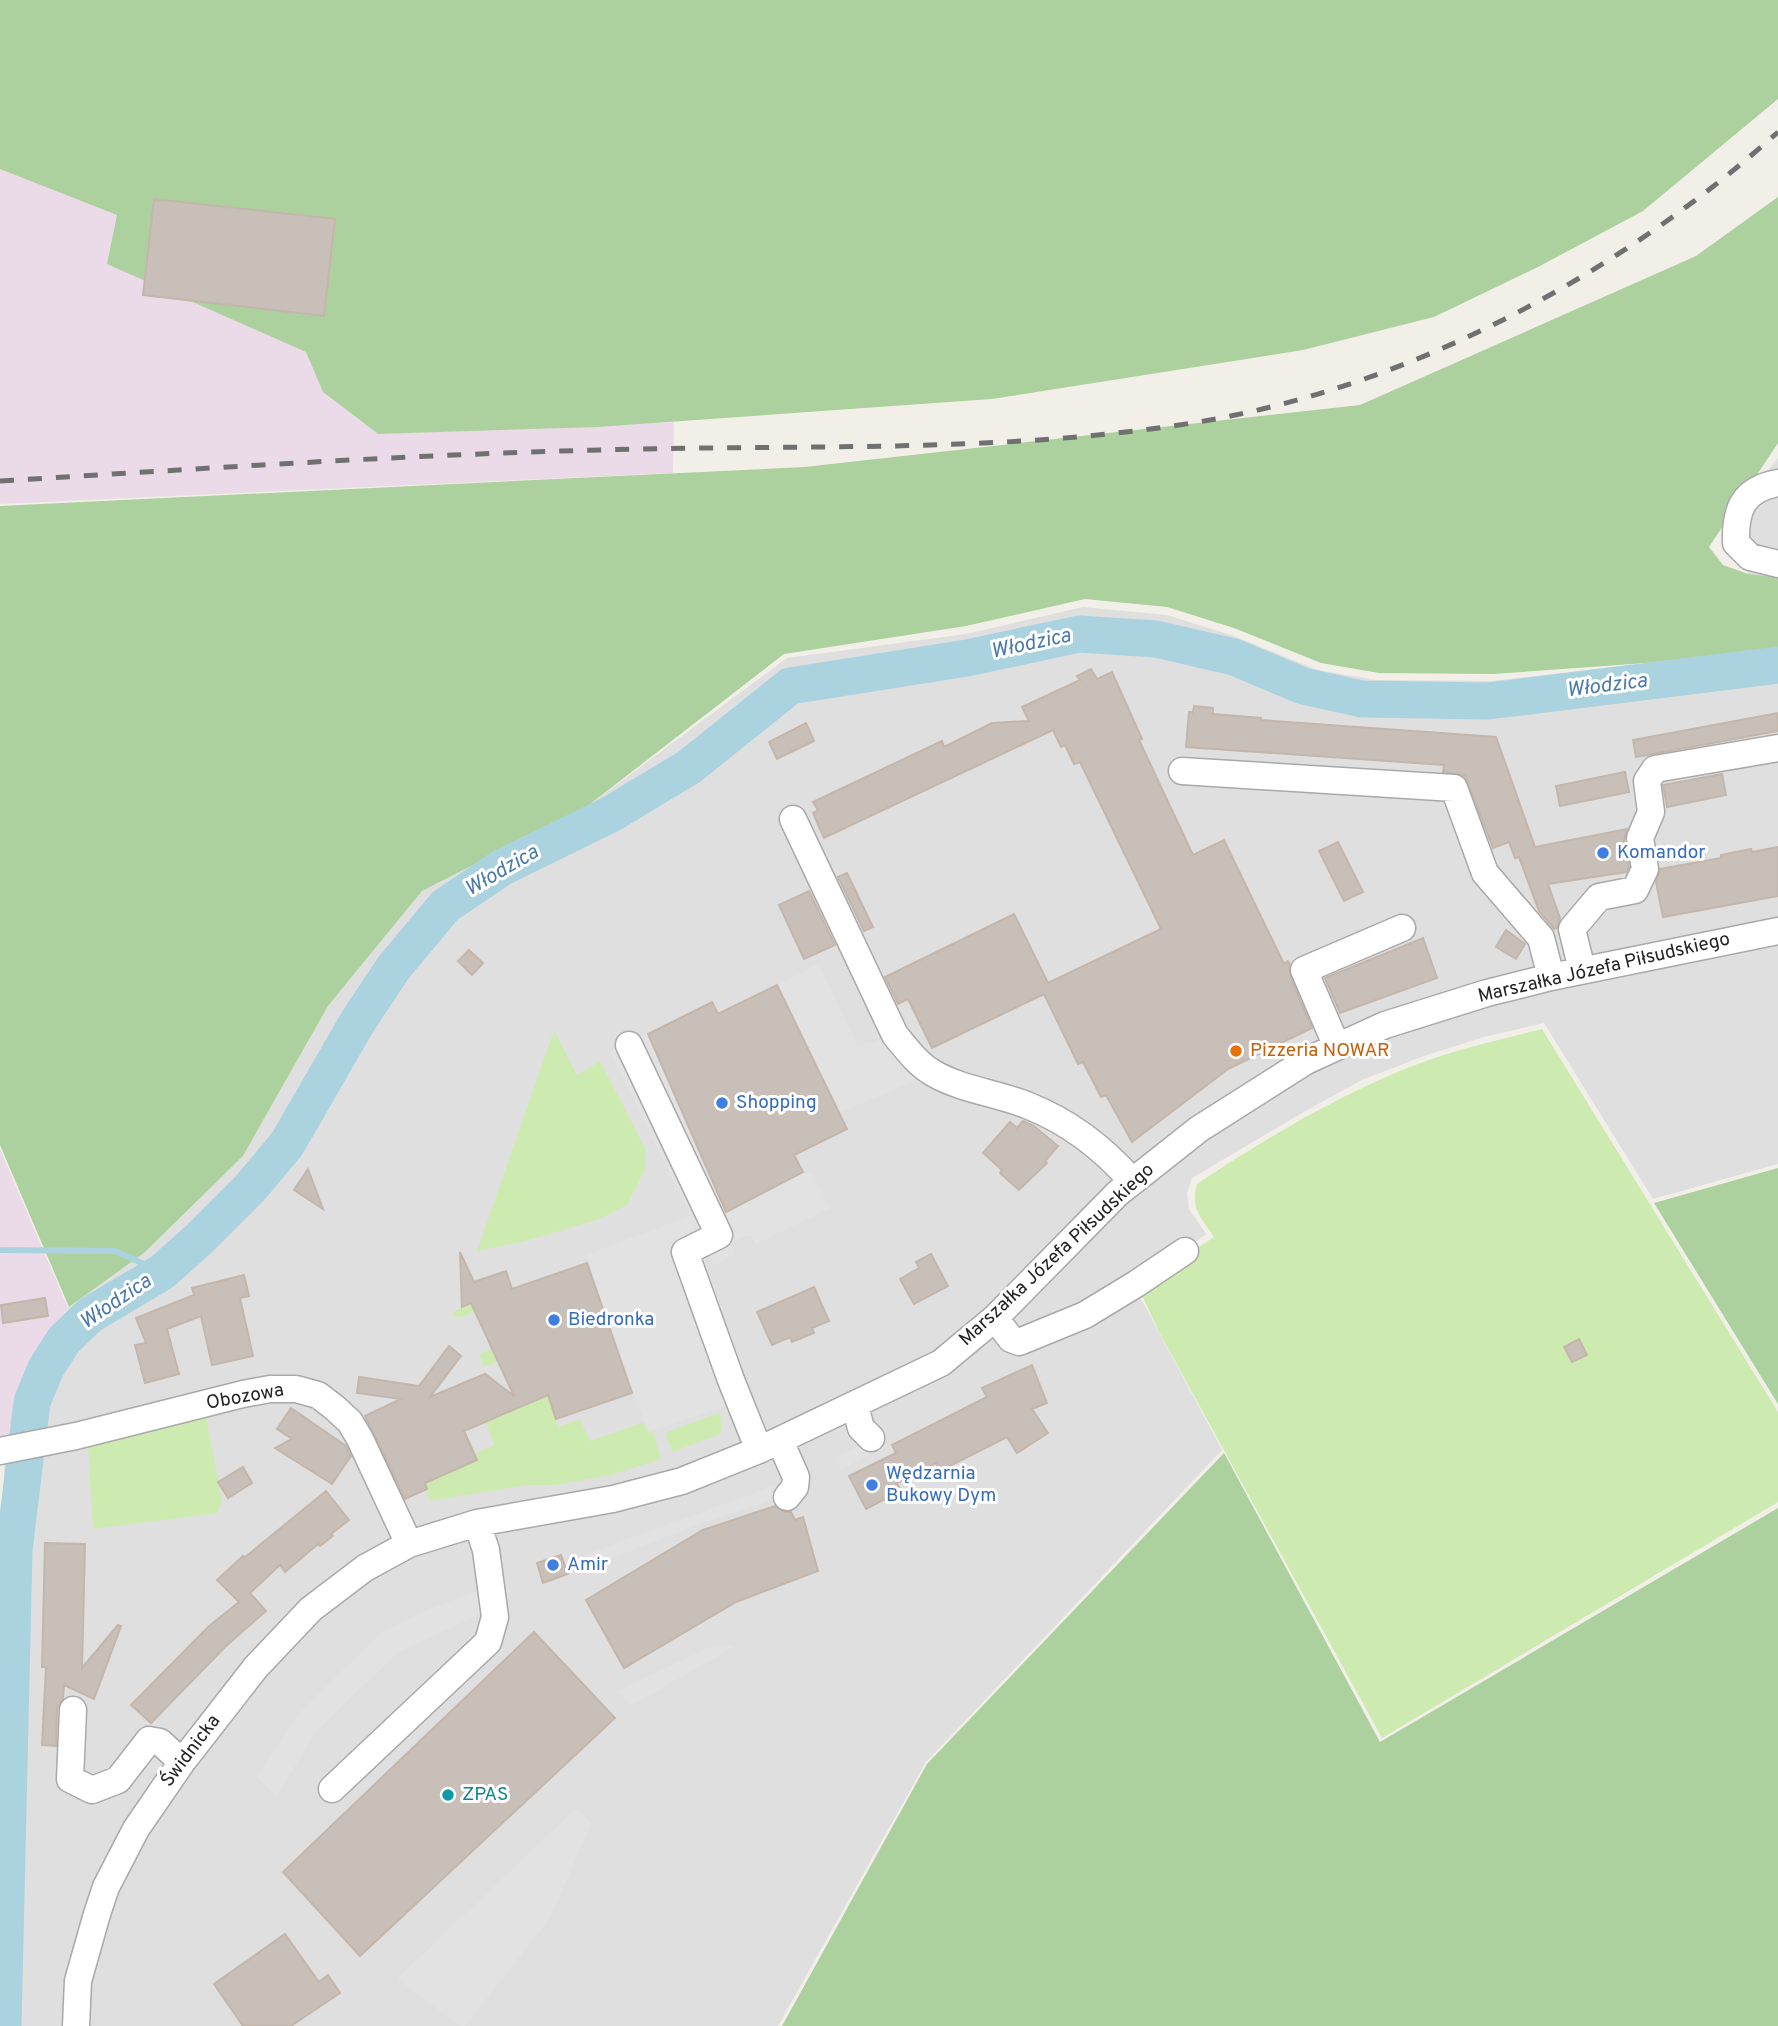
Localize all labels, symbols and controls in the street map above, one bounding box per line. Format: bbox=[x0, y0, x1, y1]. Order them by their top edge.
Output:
water label: Włodzica bbox=[989, 622, 1074, 666]
water label: Włodzica bbox=[1565, 668, 1649, 704]
water label: Włodzica bbox=[460, 839, 544, 903]
place label: Komandor bbox=[1617, 841, 1706, 865]
marker: Komandor bbox=[1595, 845, 1611, 861]
street label: Marszałka Józefa Piłsudskiego bbox=[1476, 927, 1732, 1009]
place label: Pizzeria NOWAR bbox=[1250, 1039, 1390, 1063]
marker: Pizzeria NOWAR bbox=[1228, 1043, 1244, 1059]
place label: Shopping bbox=[736, 1091, 817, 1115]
marker: Shopping bbox=[714, 1095, 730, 1111]
street label: Marszałka Józefa Piłsudskiego bbox=[955, 1158, 1159, 1352]
water label: Włodzica bbox=[75, 1268, 157, 1336]
place label: Biedronka bbox=[568, 1308, 654, 1332]
marker: Biedronka bbox=[546, 1312, 562, 1328]
street label: Obozowa bbox=[204, 1378, 286, 1416]
place label: Wędzarnia Bukowy Dym bbox=[886, 1462, 996, 1508]
marker: Wędzarnia Bukowy Dym bbox=[864, 1477, 880, 1493]
place label: Amir bbox=[567, 1553, 609, 1577]
marker: Amir bbox=[545, 1557, 561, 1573]
street label: Świdnicka bbox=[155, 1709, 226, 1792]
place label: ZPAS bbox=[462, 1783, 508, 1807]
marker: ZPAS bbox=[440, 1787, 456, 1803]

